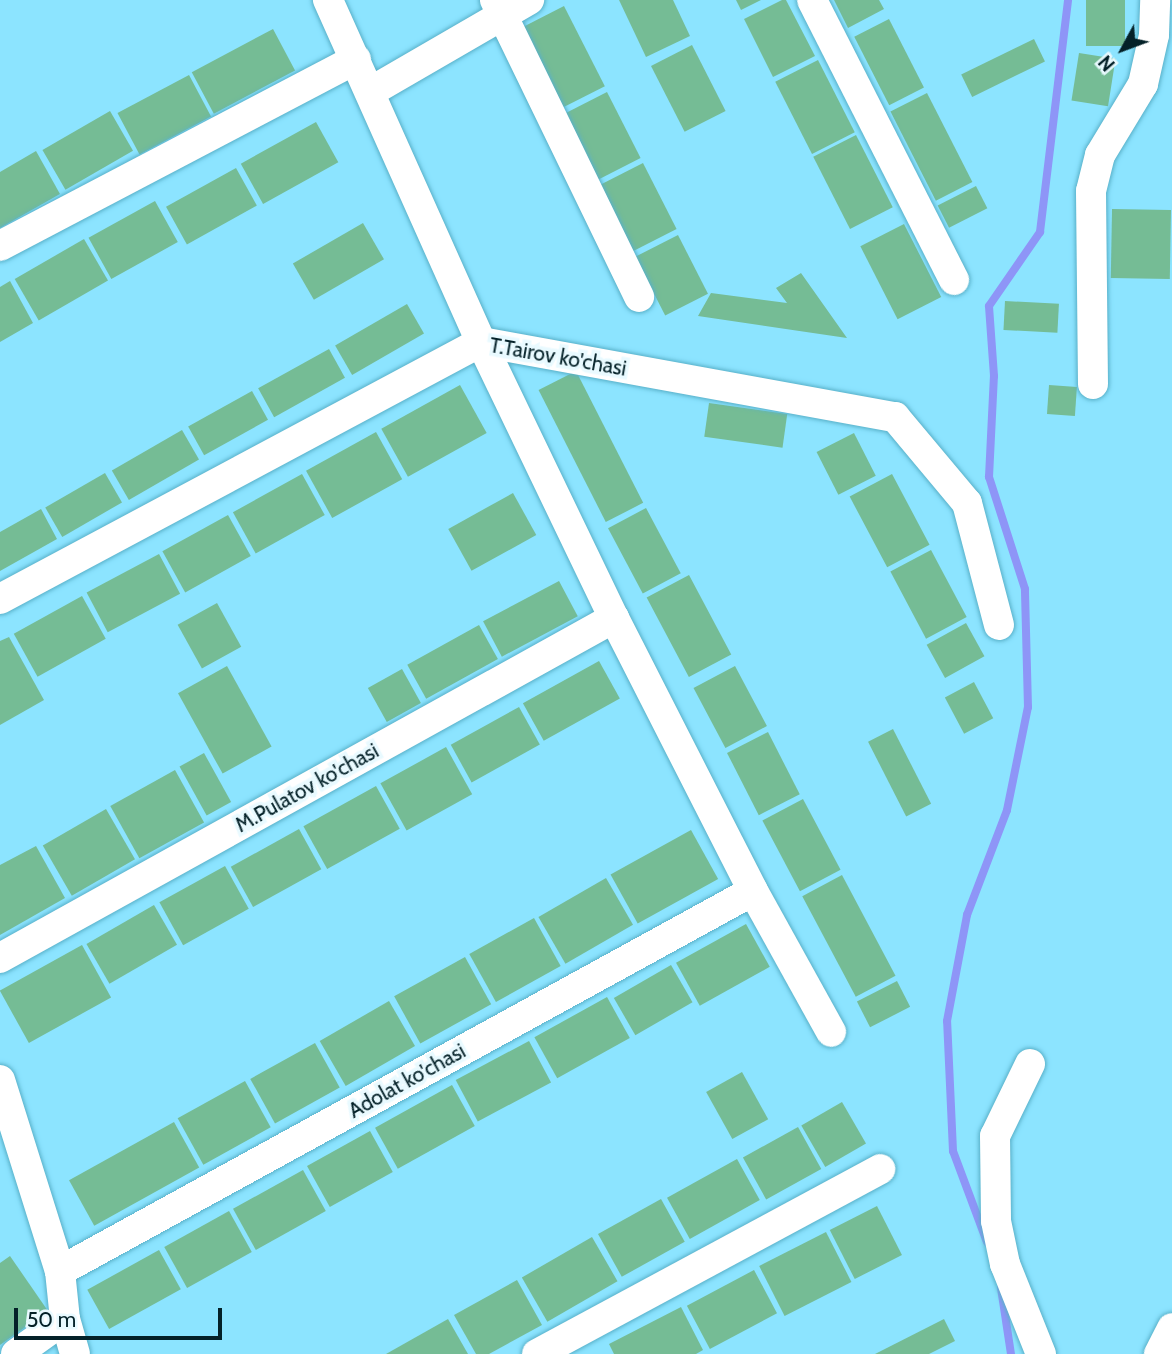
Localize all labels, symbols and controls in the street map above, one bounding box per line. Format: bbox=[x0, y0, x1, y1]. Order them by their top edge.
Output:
north arrow bbox=[1088, 14, 1158, 84]
text: N bbox=[1094, 50, 1120, 76]
street label: T.Tairov ko'chasi bbox=[488, 333, 628, 381]
street label: M.Pulatov ko'chasi bbox=[231, 738, 383, 838]
street label: Adolat ko'chasi bbox=[344, 1038, 470, 1124]
scale bar bbox=[18, 1294, 226, 1338]
text: 50 m bbox=[27, 1307, 76, 1332]

